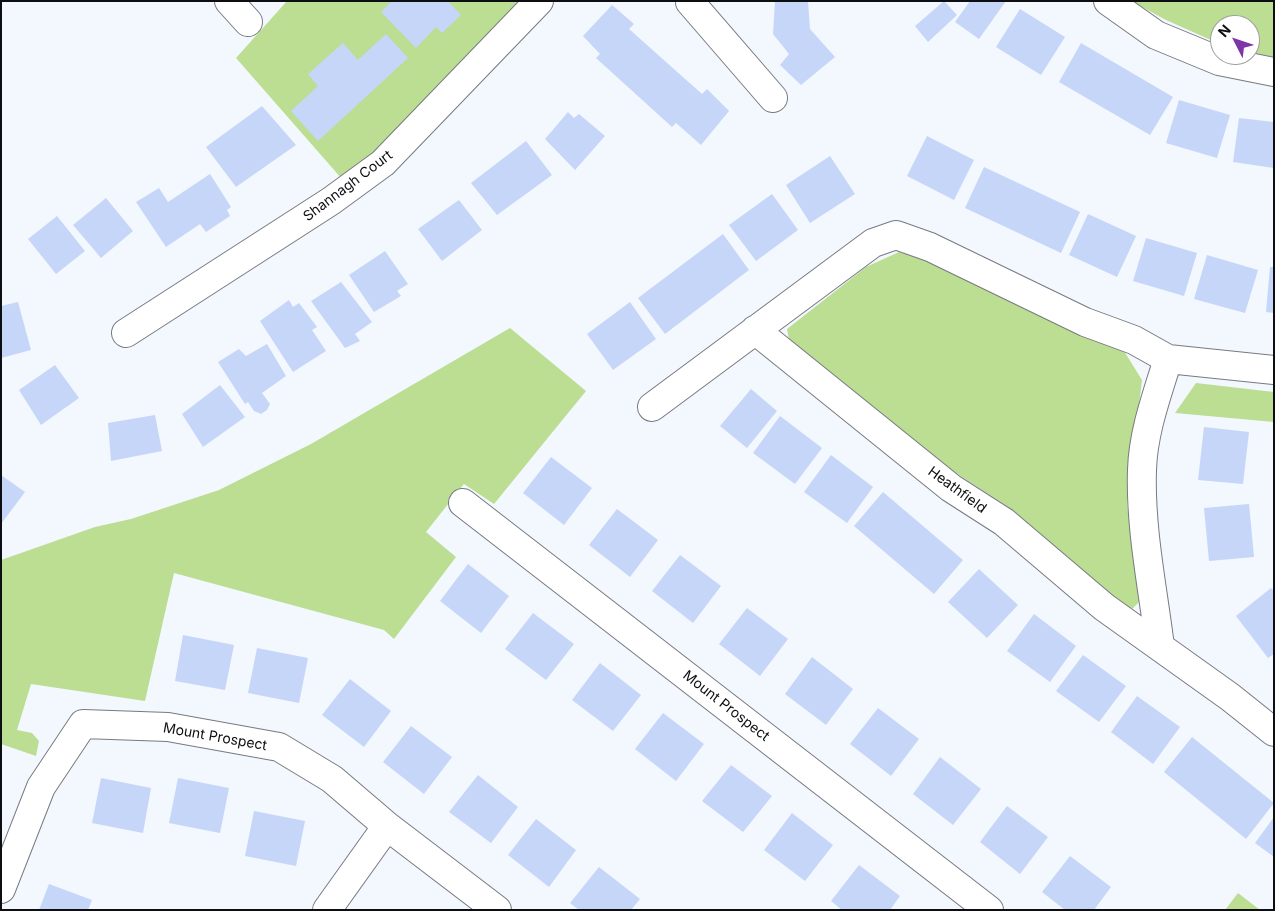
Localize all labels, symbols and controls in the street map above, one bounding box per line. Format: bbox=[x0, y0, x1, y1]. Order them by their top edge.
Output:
north arrow bbox=[1210, 15, 1260, 65]
text: N bbox=[1214, 21, 1234, 40]
street label: Shannagh Court bbox=[300, 147, 396, 225]
street label: Heathfield bbox=[925, 463, 989, 517]
street label: Mount Prospect bbox=[679, 667, 773, 745]
street label: Mount Prospect bbox=[162, 720, 268, 754]

